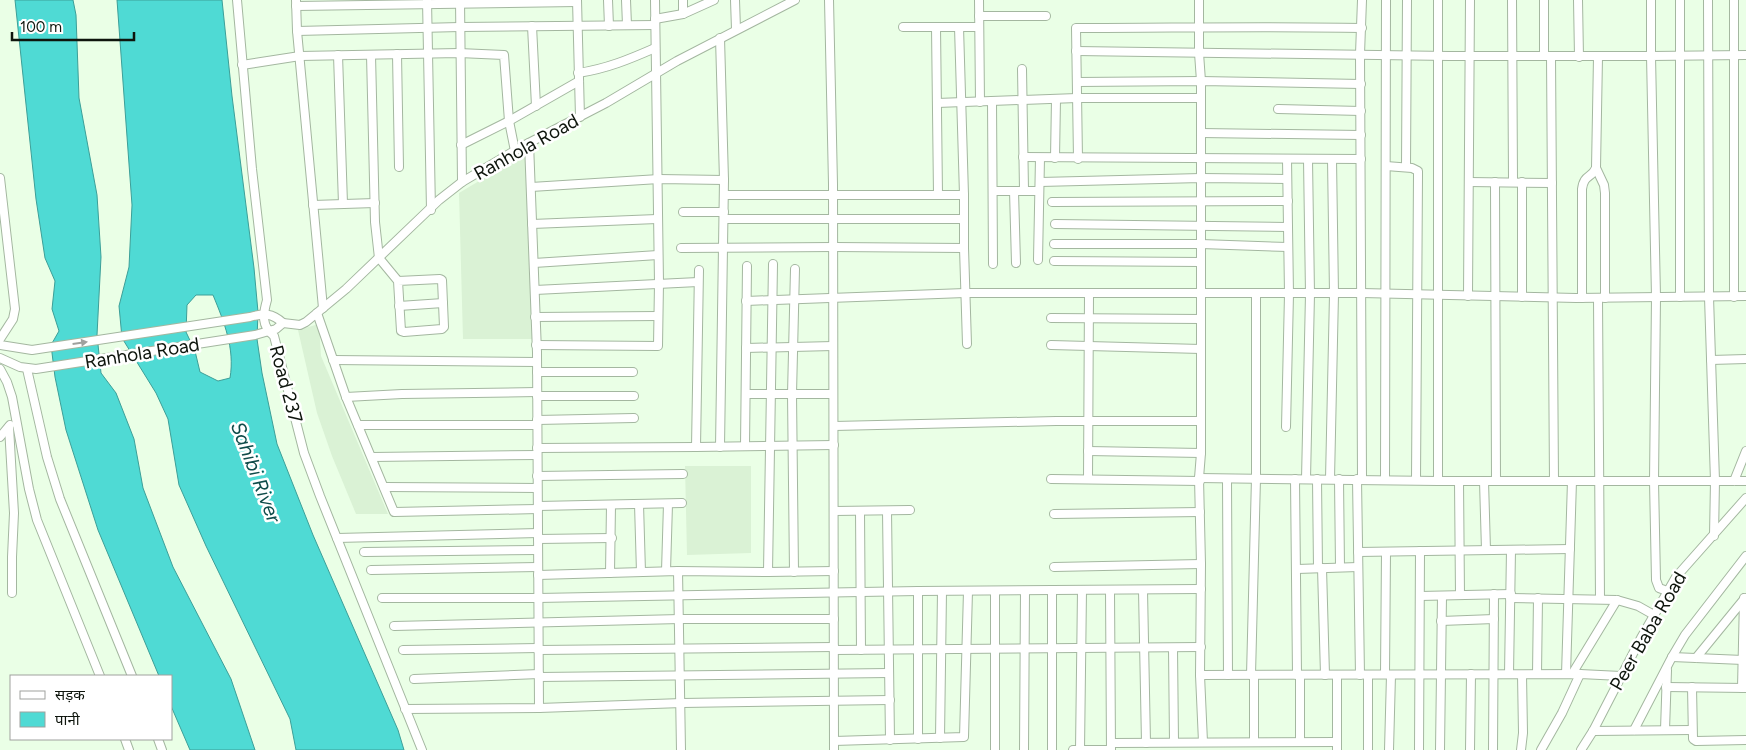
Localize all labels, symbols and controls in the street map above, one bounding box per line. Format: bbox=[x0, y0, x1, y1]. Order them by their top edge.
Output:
scale bar bbox=[12, 10, 135, 42]
text: 100 m bbox=[20, 18, 62, 36]
street label: Ranhola Road bbox=[470, 109, 582, 185]
street label: Ranhola Road bbox=[83, 333, 201, 373]
one-way arrow bbox=[72, 339, 88, 347]
street label: Road 237 bbox=[265, 343, 307, 425]
water label: Sahibi River bbox=[226, 418, 287, 527]
street label: Peer Baba Road bbox=[1605, 568, 1691, 694]
legend bbox=[10, 675, 172, 740]
text: सड़क bbox=[55, 686, 85, 704]
text: पानी bbox=[55, 711, 81, 729]

